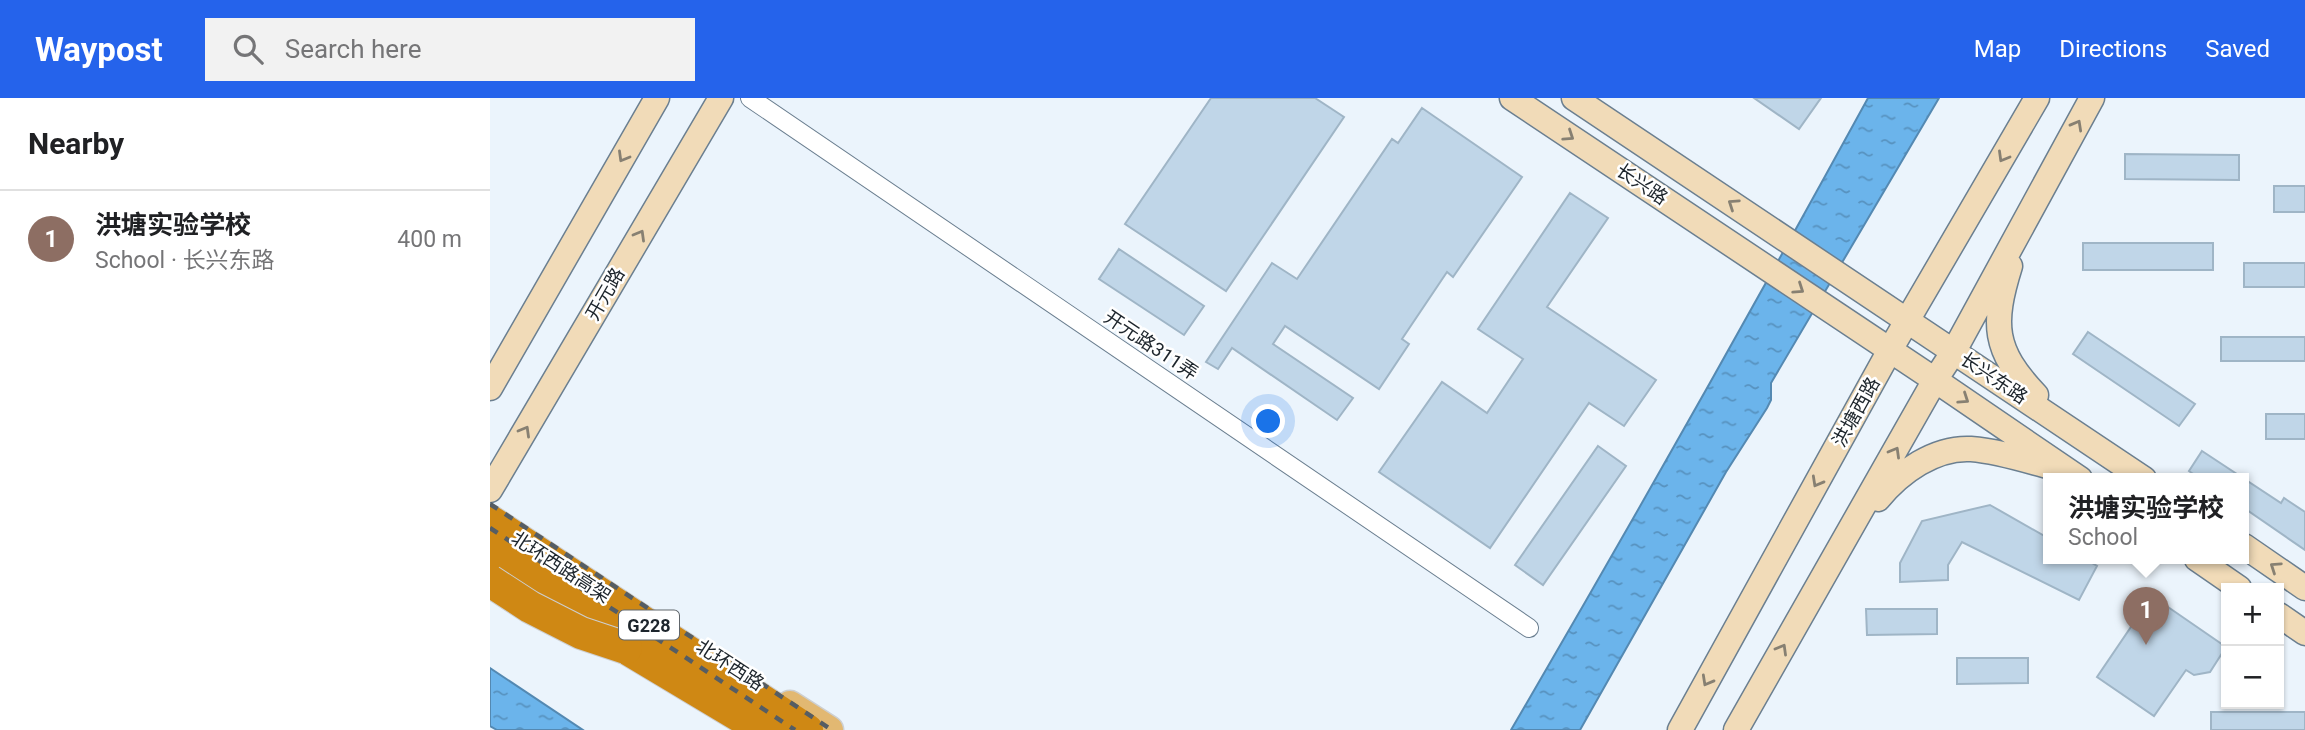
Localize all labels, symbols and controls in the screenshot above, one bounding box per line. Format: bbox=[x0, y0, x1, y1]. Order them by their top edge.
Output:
search box bbox=[205, 18, 695, 81]
text: Waypost bbox=[35, 30, 163, 69]
icon: search bbox=[229, 30, 267, 68]
text: Search here bbox=[285, 34, 421, 64]
text: Map bbox=[1974, 35, 2021, 63]
text: Directions bbox=[2059, 35, 2167, 63]
text: Saved bbox=[2205, 35, 2270, 63]
one-way arrow bbox=[2069, 120, 2082, 132]
text: Nearby bbox=[28, 126, 124, 161]
one-way arrow bbox=[1561, 128, 1574, 141]
one-way arrow bbox=[618, 150, 631, 163]
one-way arrow bbox=[1998, 150, 2011, 163]
street label: 长兴路 bbox=[1612, 159, 1672, 209]
one-way arrow bbox=[1728, 199, 1741, 212]
text: 洪塘实验学校 bbox=[95, 210, 251, 240]
text: 1 bbox=[44, 226, 58, 253]
text: 400 m bbox=[397, 226, 462, 253]
one-way arrow bbox=[632, 229, 645, 242]
text: School · 长兴东路 bbox=[95, 247, 275, 274]
street label: 开元路 bbox=[581, 264, 629, 324]
one-way arrow bbox=[1791, 281, 1804, 294]
street label: 开元路311弄 bbox=[1100, 305, 1202, 385]
street label: 长兴东路 bbox=[1956, 347, 2032, 409]
street label: 洪塘西路 bbox=[1828, 373, 1884, 451]
one-way arrow bbox=[1956, 391, 1969, 404]
your location bbox=[1251, 404, 1285, 438]
one-way arrow bbox=[516, 426, 529, 439]
one-way arrow bbox=[1886, 446, 1899, 459]
popup bbox=[2043, 473, 2249, 564]
one-way arrow bbox=[1812, 475, 1825, 487]
text: 洪塘实验学校 bbox=[2068, 493, 2224, 523]
text: School bbox=[2068, 524, 2138, 551]
street label: 北环西路高架 bbox=[507, 526, 615, 608]
one-way arrow bbox=[2269, 562, 2282, 575]
map controls bbox=[2221, 583, 2284, 709]
button: + bbox=[2221, 583, 2284, 646]
pin: 1 bbox=[2123, 587, 2169, 645]
road number: G228 bbox=[619, 610, 679, 640]
street label: 北环西路 bbox=[692, 635, 768, 695]
one-way arrow bbox=[1774, 644, 1787, 657]
button: − bbox=[2221, 646, 2284, 709]
one-way arrow bbox=[1702, 674, 1715, 687]

